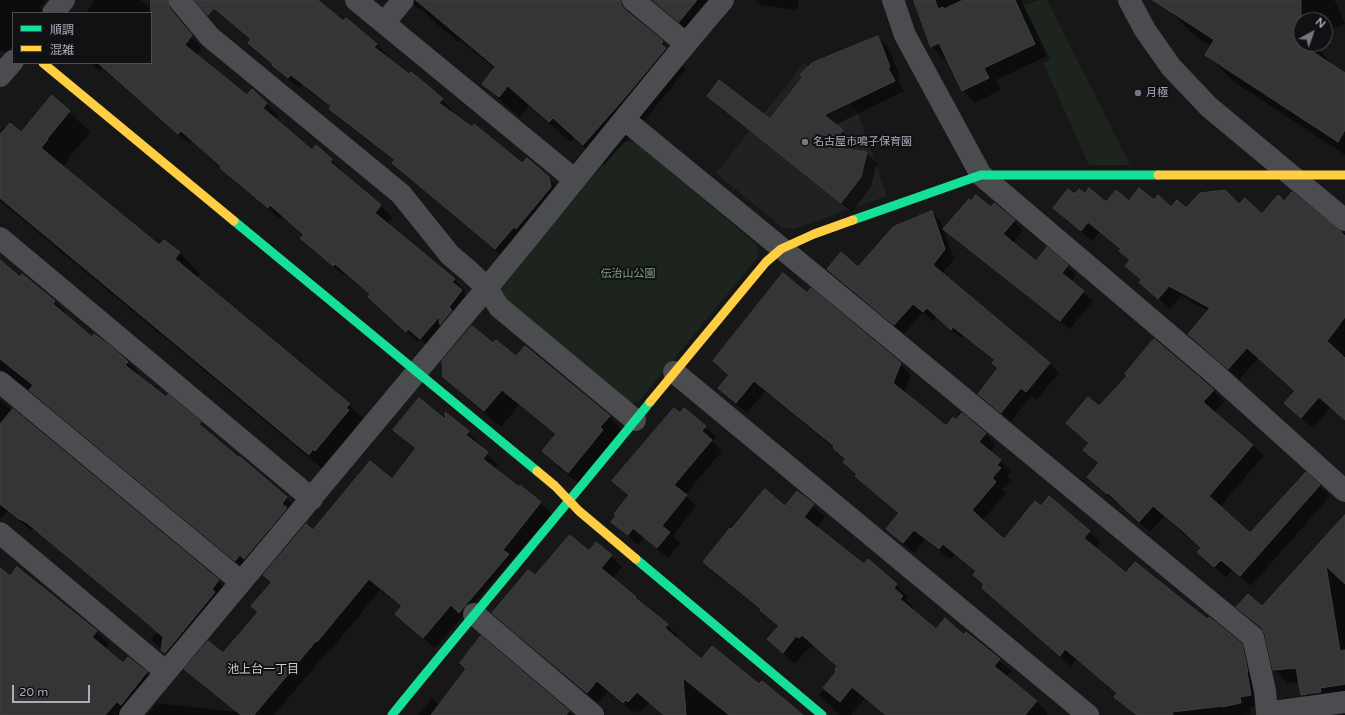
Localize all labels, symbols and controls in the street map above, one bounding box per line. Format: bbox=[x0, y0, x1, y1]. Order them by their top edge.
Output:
legend bbox=[12, 12, 152, 64]
north arrow bbox=[1293, 12, 1333, 52]
text: N bbox=[1313, 15, 1328, 31]
text: 順調 bbox=[50, 23, 74, 37]
text: 混雑 bbox=[50, 43, 74, 57]
place label: 月極 bbox=[1146, 86, 1168, 100]
marker: 月極 bbox=[1133, 88, 1143, 98]
place label: 名古屋市鳴子保育園 bbox=[813, 135, 912, 149]
marker: 名古屋市鳴子保育園 bbox=[800, 137, 810, 147]
park label: 伝治山公園 bbox=[601, 267, 655, 281]
district label: 池上台一丁目 bbox=[227, 663, 299, 677]
scale bar bbox=[14, 677, 92, 703]
text: 20 m bbox=[19, 685, 48, 699]

